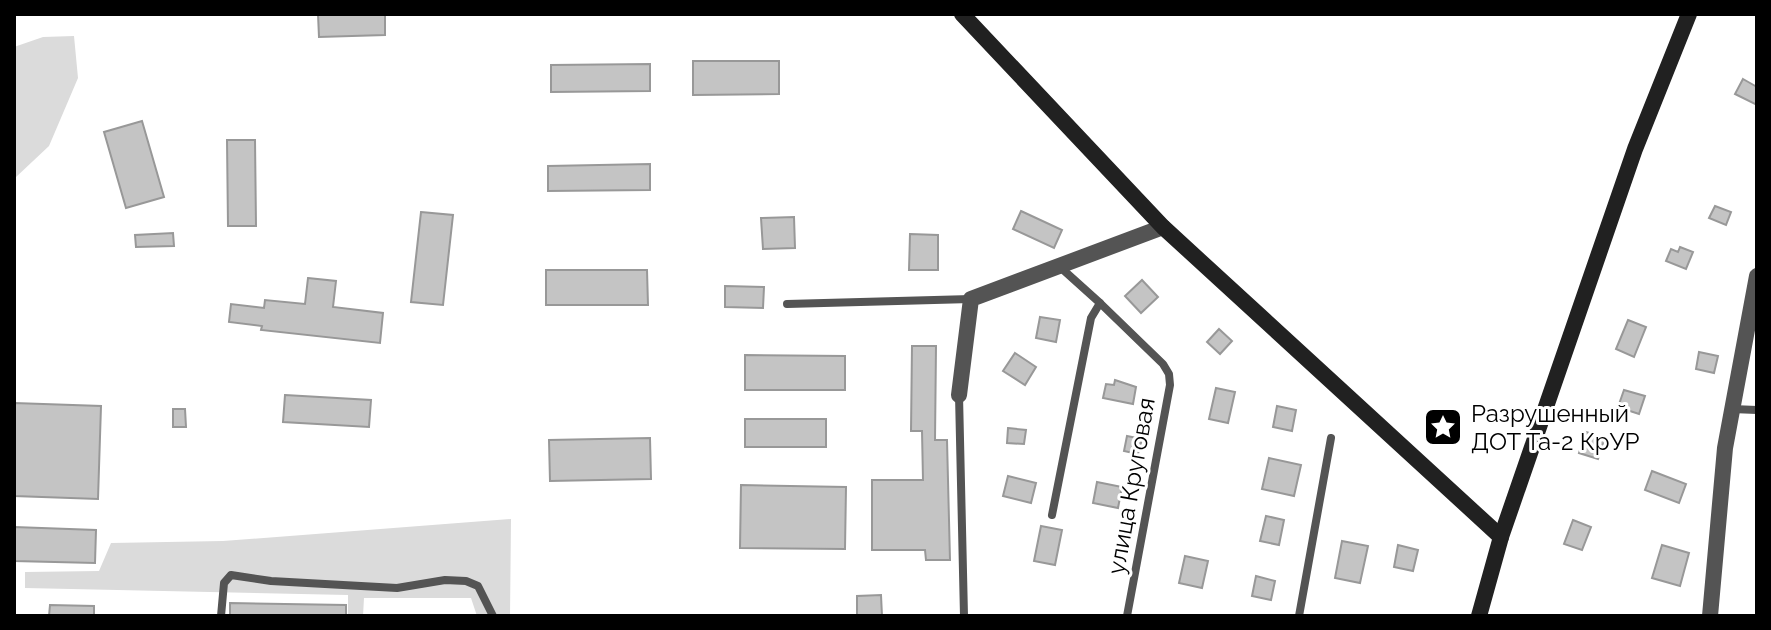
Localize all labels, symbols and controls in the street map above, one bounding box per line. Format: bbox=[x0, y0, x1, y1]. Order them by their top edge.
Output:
street label: улица Круговая bbox=[1101, 395, 1161, 577]
place label: Разрушенный ДОТ Та-2 КрУР bbox=[1471, 399, 1639, 456]
place icon: Разрушенный ДОТ Та-2 КрУР bbox=[1422, 406, 1464, 448]

